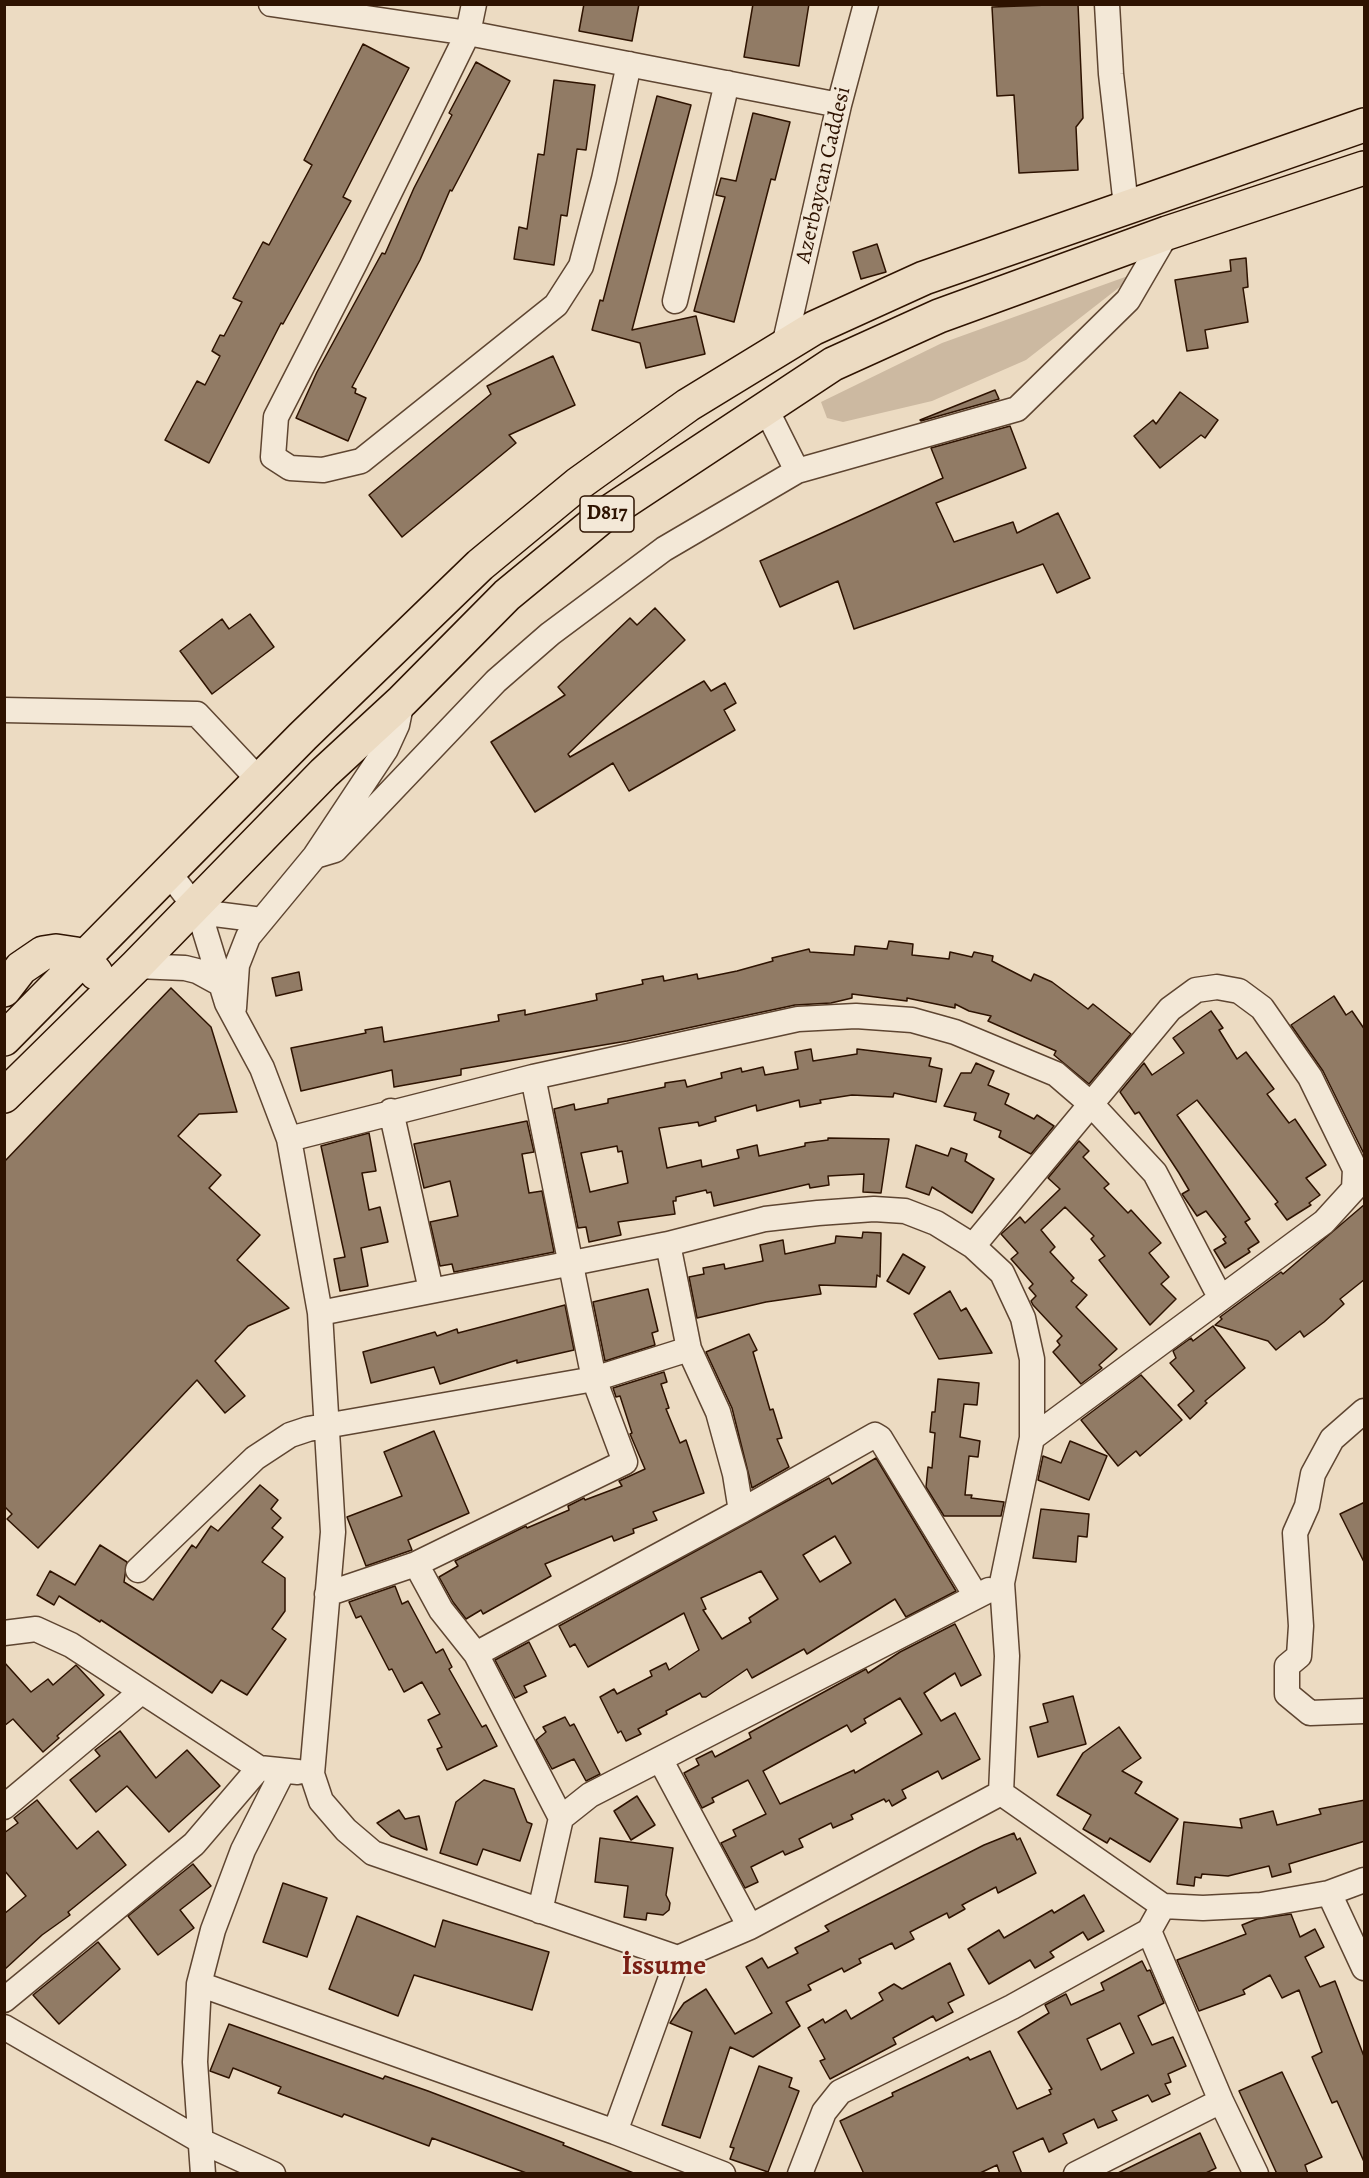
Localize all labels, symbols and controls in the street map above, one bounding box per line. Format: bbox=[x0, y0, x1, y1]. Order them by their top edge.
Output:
street label: Azerbaycan Caddesi bbox=[791, 84, 857, 266]
road number: D817 bbox=[580, 496, 634, 532]
district label: İssume bbox=[622, 1950, 706, 1984]

